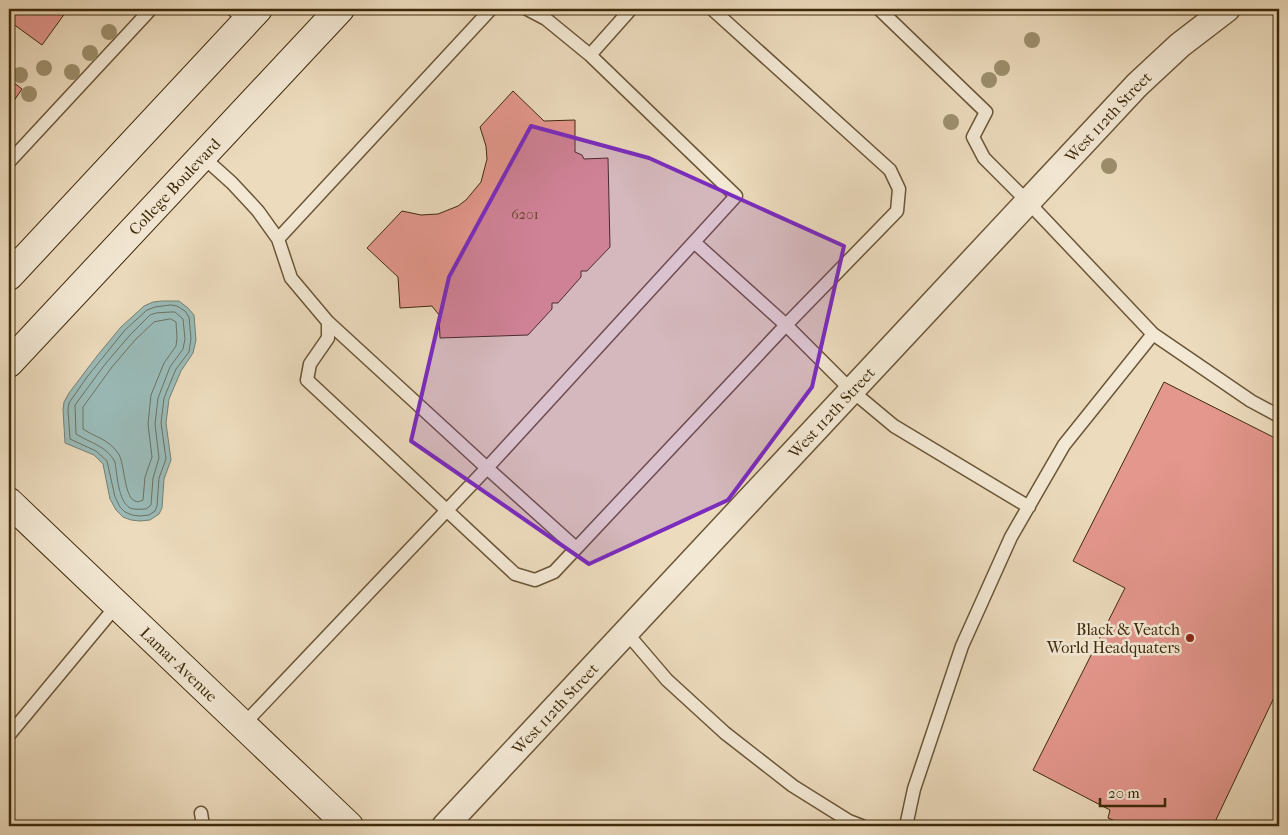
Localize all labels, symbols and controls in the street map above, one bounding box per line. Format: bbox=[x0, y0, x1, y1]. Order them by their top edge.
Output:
street label: West 112th Street bbox=[1060, 67, 1156, 167]
street label: College Boulevard bbox=[125, 134, 225, 239]
house number: 6201 bbox=[511, 206, 539, 223]
street label: West 112th Street bbox=[784, 363, 879, 463]
place label: Black & Veatch World Headquaters bbox=[1046, 620, 1180, 657]
street label: Lamar Avenue bbox=[136, 623, 221, 706]
marker: Black & Veatch World Headquaters bbox=[1184, 632, 1196, 644]
street label: West 112th Street bbox=[507, 659, 603, 759]
scale bar bbox=[1100, 775, 1166, 807]
text: 20 m bbox=[1108, 784, 1140, 802]

